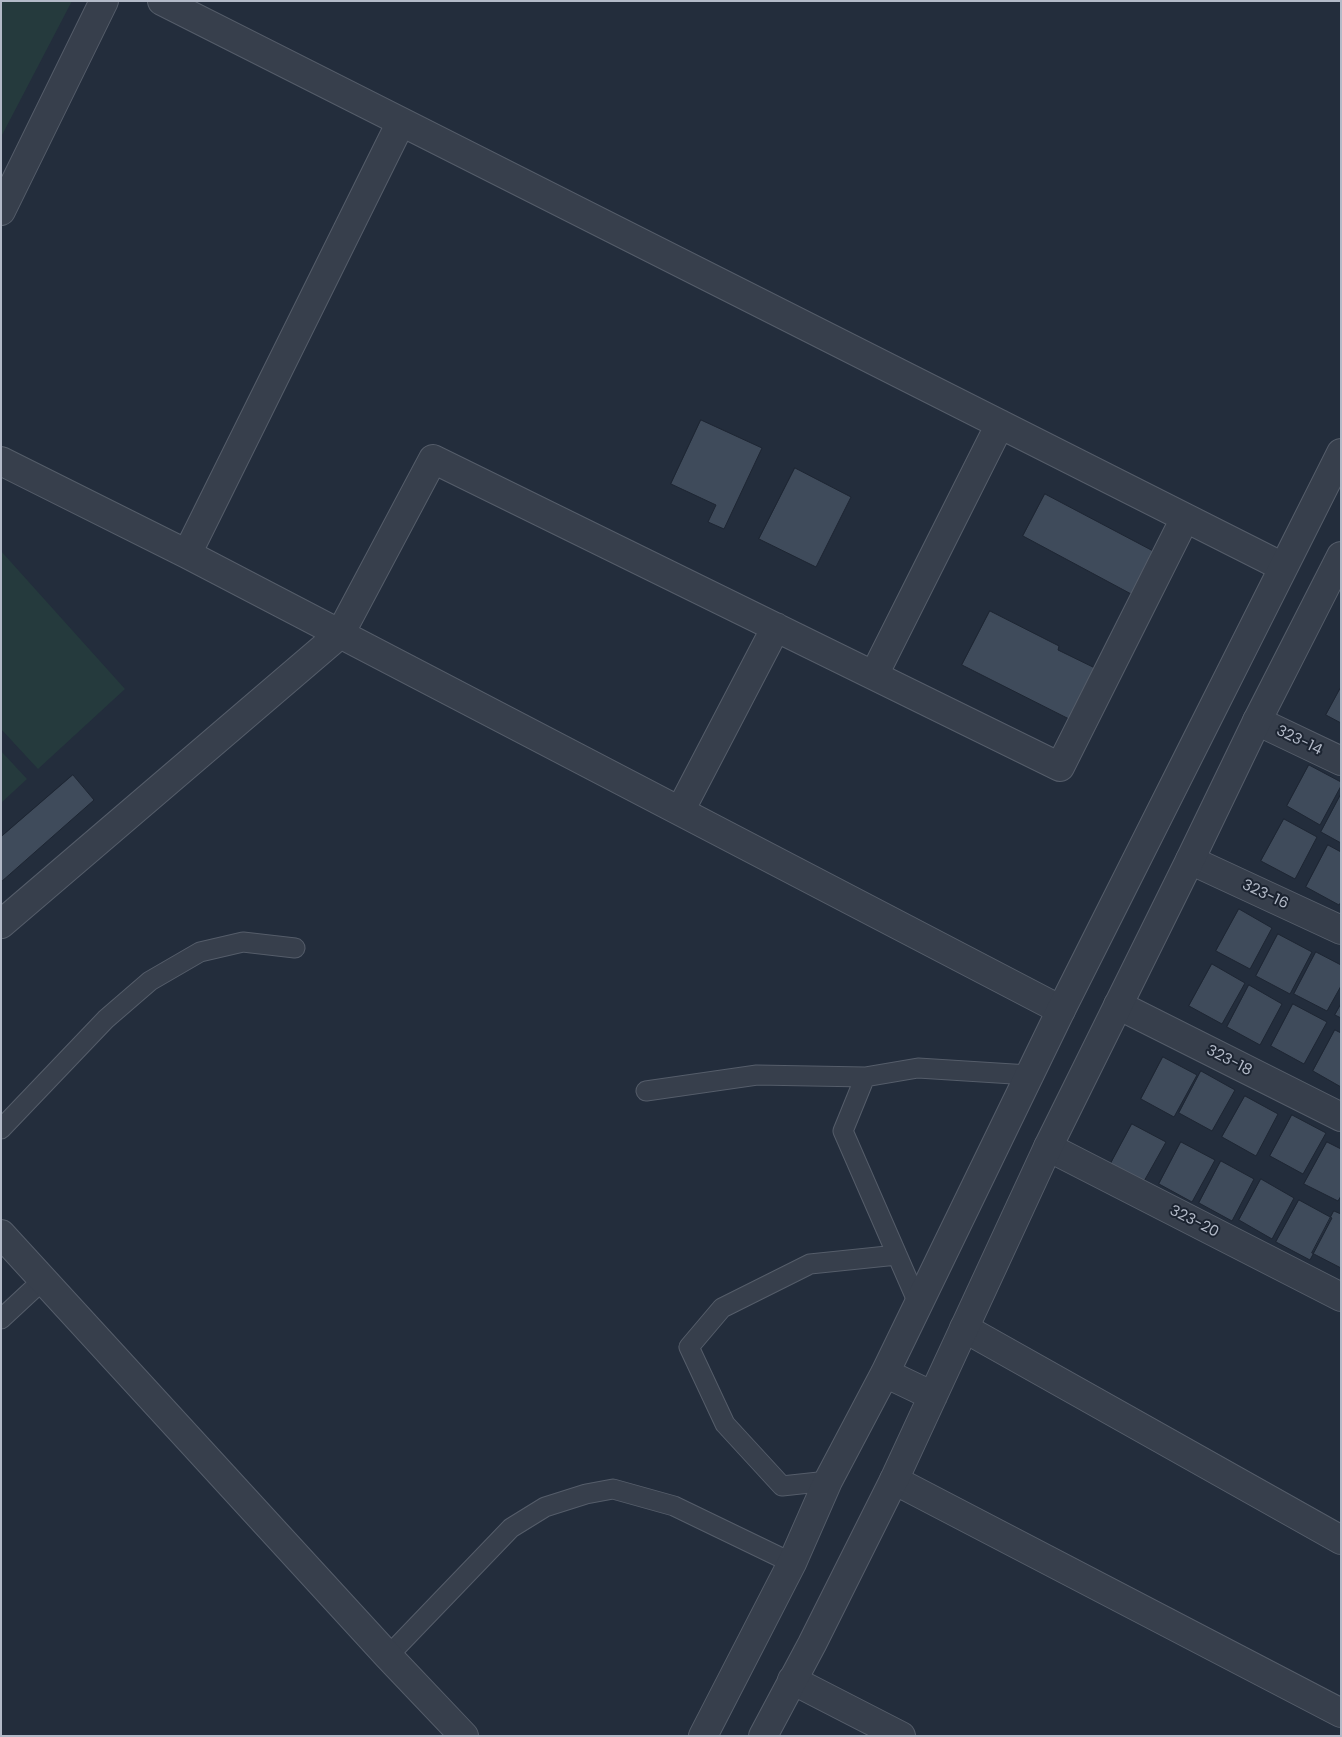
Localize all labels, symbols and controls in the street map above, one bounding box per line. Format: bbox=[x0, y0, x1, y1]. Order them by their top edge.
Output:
street label: 323-14 bbox=[1273, 722, 1325, 760]
street label: 323-16 bbox=[1239, 877, 1291, 913]
street label: 323-18 bbox=[1203, 1042, 1255, 1080]
street label: 323-20 bbox=[1166, 1202, 1222, 1242]

